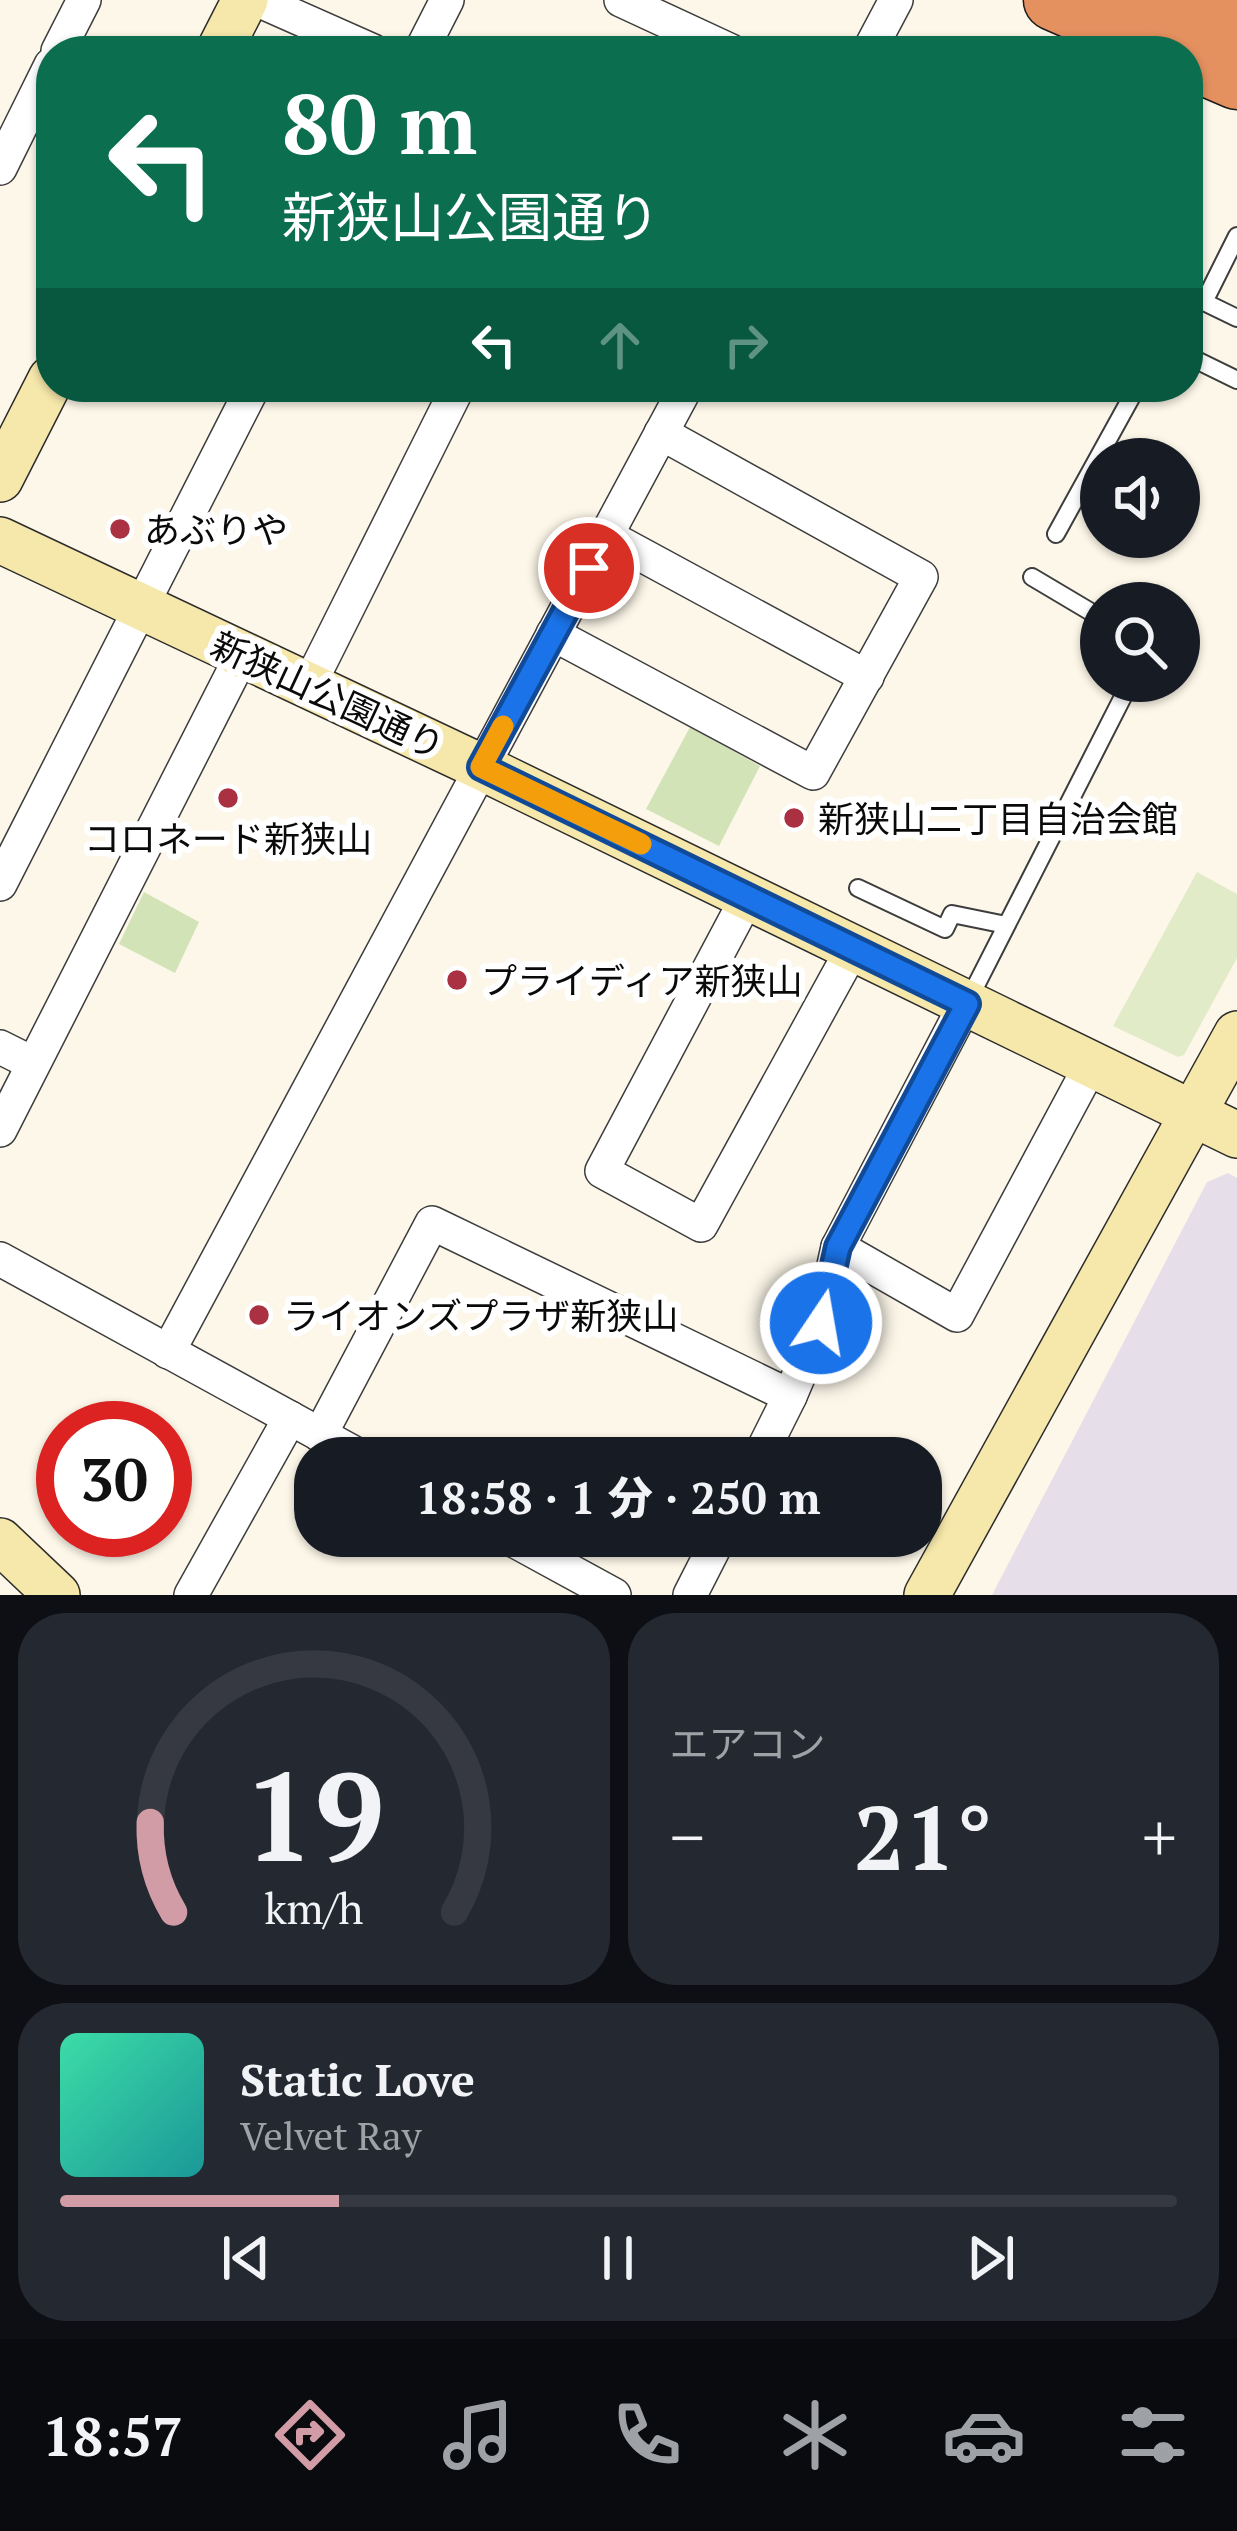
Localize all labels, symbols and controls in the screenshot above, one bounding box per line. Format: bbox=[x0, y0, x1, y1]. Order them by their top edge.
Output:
text: 80 m bbox=[282, 67, 477, 178]
icon: left bbox=[84, 84, 240, 240]
text: 新狭山公園通り bbox=[282, 181, 660, 252]
icon: left bbox=[461, 312, 527, 378]
icon: ahead bbox=[587, 312, 653, 378]
icon: right bbox=[713, 312, 779, 378]
map controls bbox=[1080, 438, 1200, 702]
button: sound bbox=[1080, 438, 1200, 558]
place label: あぶりや bbox=[144, 506, 288, 553]
marker: あぶりや bbox=[107, 516, 133, 542]
pin bbox=[538, 517, 640, 619]
icon: arrive bbox=[556, 535, 622, 601]
button: search bbox=[1080, 582, 1200, 702]
street label: 新狭山公園通り bbox=[204, 620, 452, 770]
marker: コロネード新狭山 bbox=[215, 785, 241, 811]
place label: 新狭山二丁目自治会館 bbox=[818, 795, 1178, 842]
marker: 新狭山二丁目自治会館 bbox=[781, 805, 807, 831]
place label: コロネード新狭山 bbox=[84, 815, 372, 862]
place label: プライディア新狭山 bbox=[481, 957, 802, 1004]
marker: プライディア新狭山 bbox=[444, 967, 470, 993]
position arrow bbox=[758, 1260, 884, 1386]
place label: ライオンズプラザ新狭山 bbox=[283, 1292, 678, 1339]
marker: ライオンズプラザ新狭山 bbox=[246, 1302, 272, 1328]
speed limit sign: 30 bbox=[36, 1401, 192, 1557]
text: 18:58 · 1 分 · 250 m bbox=[416, 1467, 820, 1527]
text: エアコン bbox=[670, 1717, 826, 1769]
text: 19 bbox=[243, 1731, 384, 1897]
text: 21° bbox=[854, 1776, 993, 1896]
text: − bbox=[670, 1792, 705, 1880]
text: + bbox=[1142, 1792, 1177, 1880]
text: km/h bbox=[264, 1879, 363, 1936]
text: Static Love bbox=[240, 2049, 475, 2109]
text: Velvet Ray bbox=[240, 2109, 421, 2161]
icon: previous bbox=[213, 2225, 279, 2291]
icon: pause bbox=[585, 2225, 651, 2291]
icon: next bbox=[958, 2225, 1024, 2291]
icon: directions bbox=[268, 2393, 352, 2477]
icon: music bbox=[436, 2393, 520, 2477]
icon: phone bbox=[605, 2393, 689, 2477]
icon: climate bbox=[773, 2393, 857, 2477]
icon: car bbox=[942, 2393, 1026, 2477]
icon: filters bbox=[1111, 2393, 1195, 2477]
text: 18:57 bbox=[42, 2400, 183, 2471]

